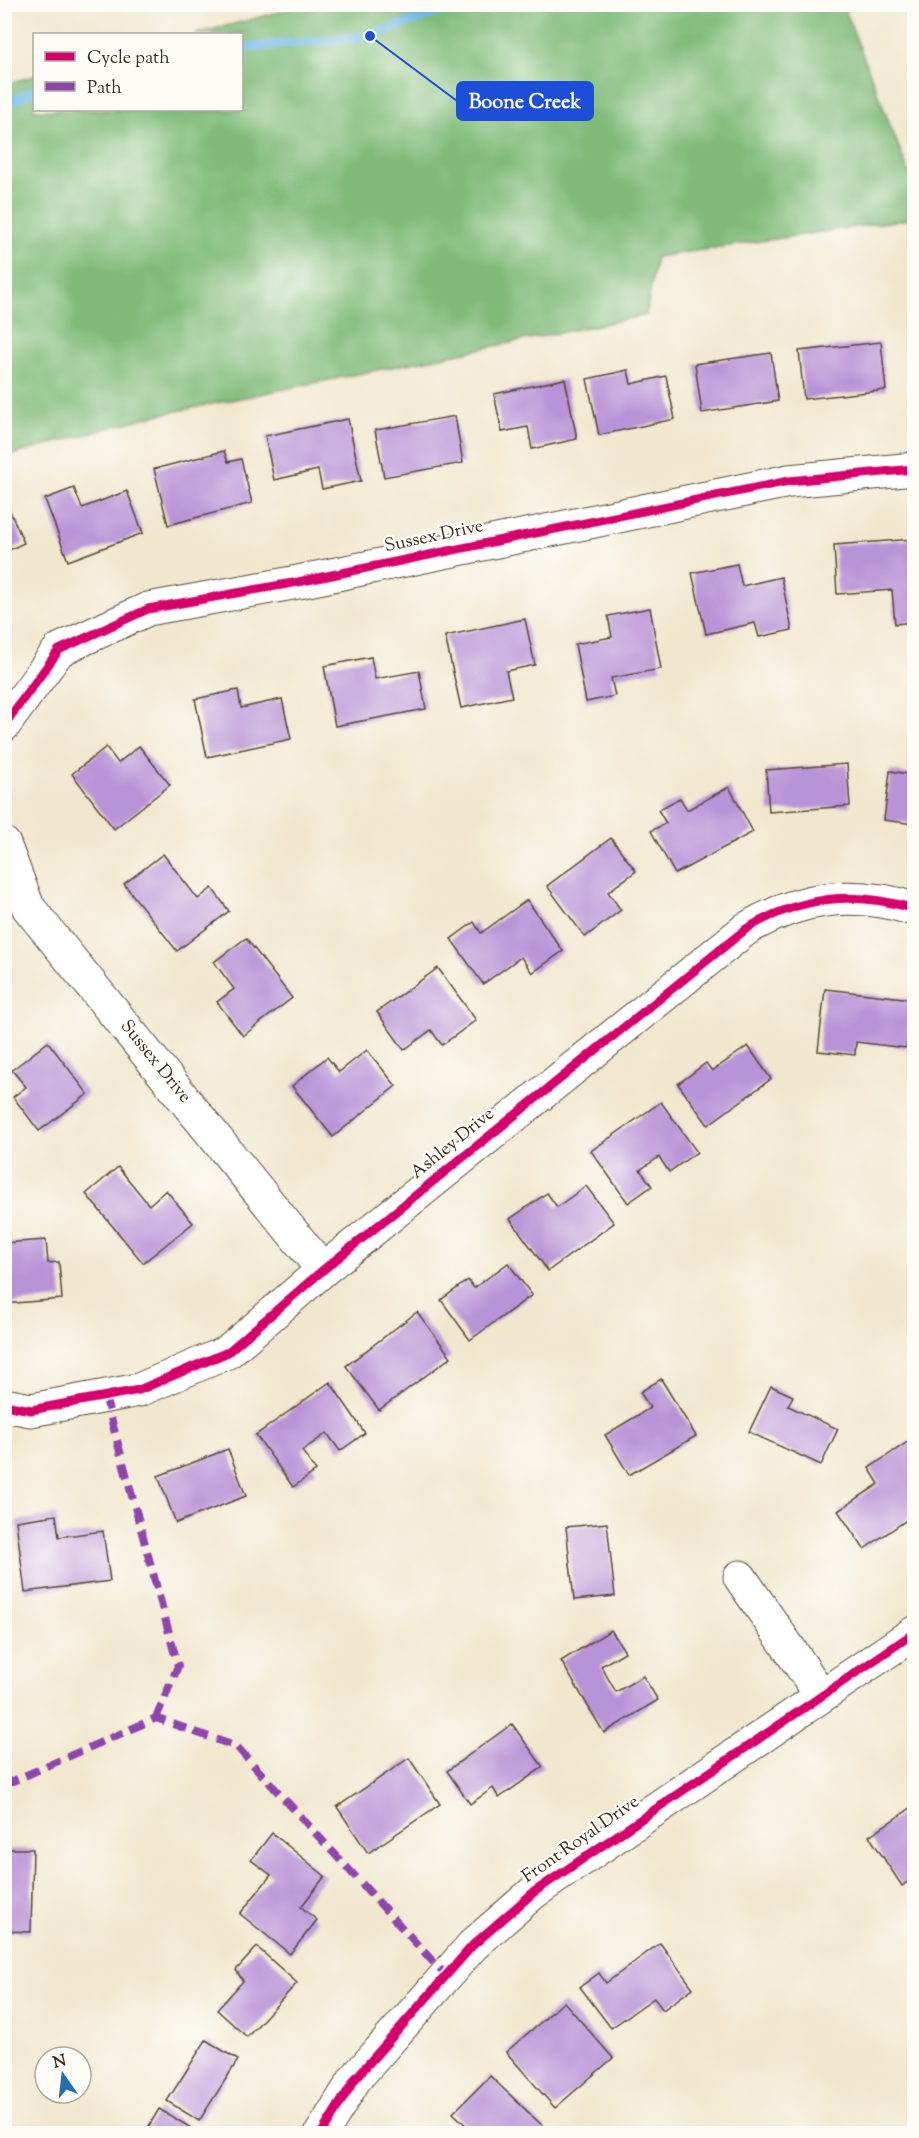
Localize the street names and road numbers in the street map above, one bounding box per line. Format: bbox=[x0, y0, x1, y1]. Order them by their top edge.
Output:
street label: Sussex Drive bbox=[382, 514, 486, 560]
street label: Sussex Drive bbox=[113, 1015, 197, 1109]
street label: Ashley Drive bbox=[405, 1102, 501, 1186]
street label: Front Royal Drive bbox=[517, 1790, 645, 1890]

